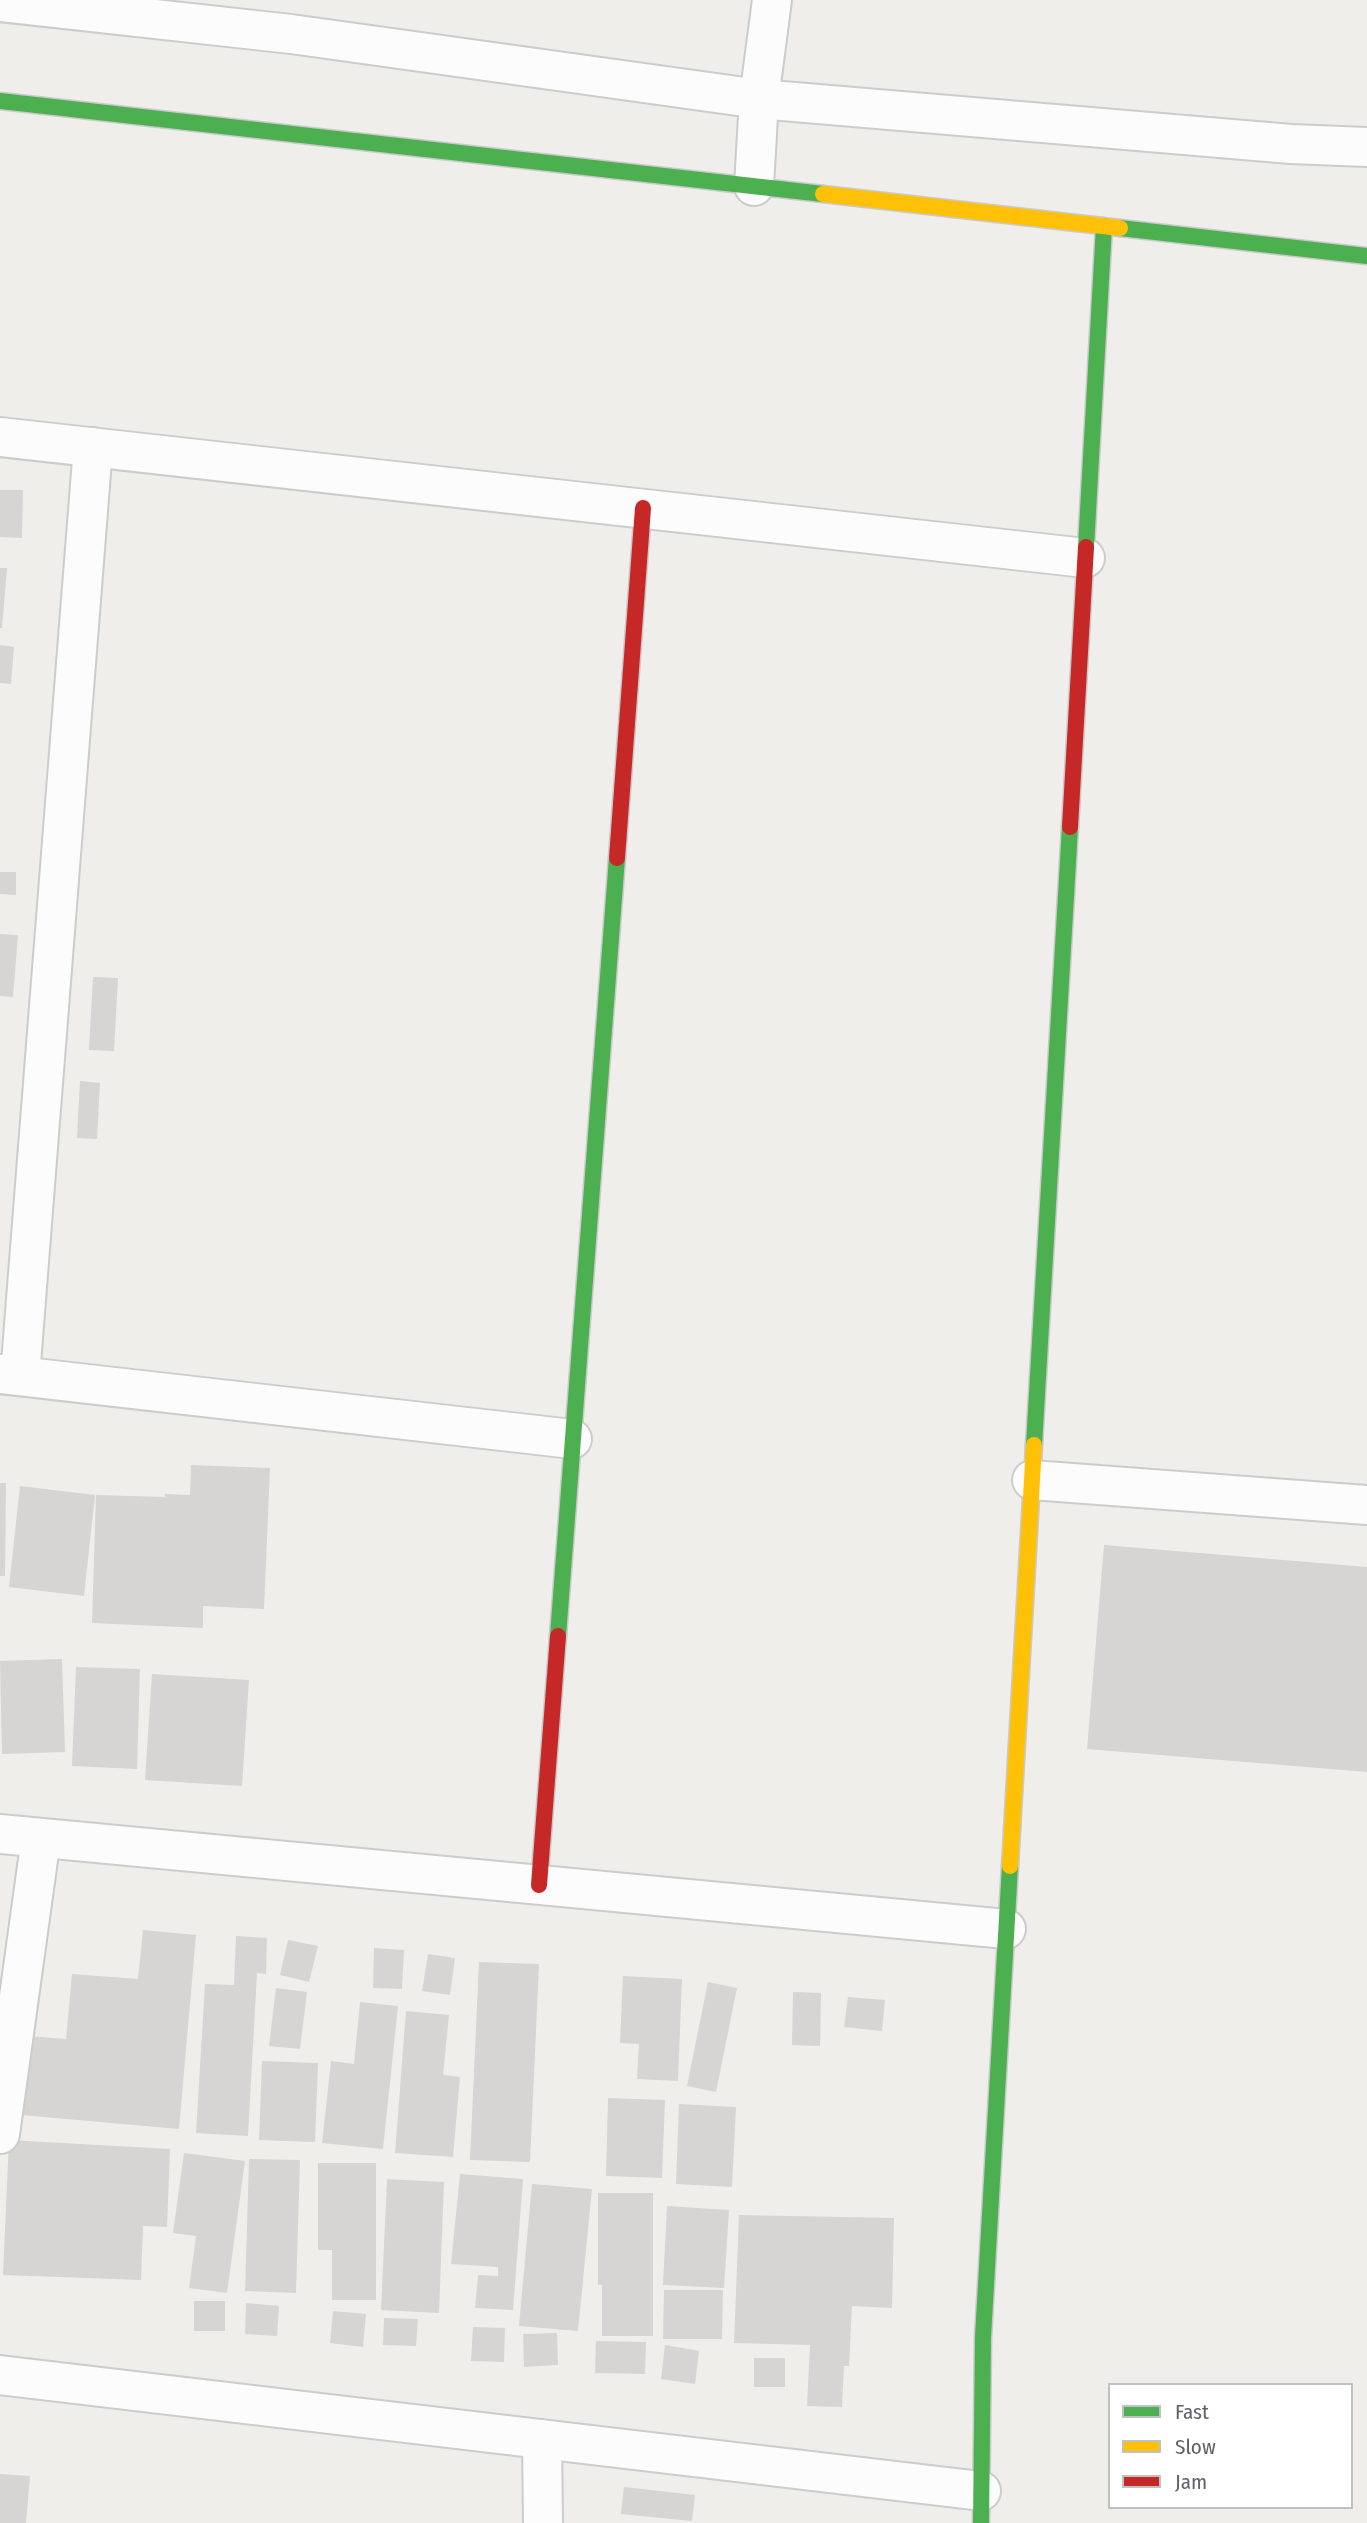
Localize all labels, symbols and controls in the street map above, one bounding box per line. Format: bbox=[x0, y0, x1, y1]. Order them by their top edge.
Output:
legend bbox=[1108, 2383, 1353, 2509]
text: Fast bbox=[1175, 2399, 1209, 2425]
text: Slow bbox=[1175, 2434, 1216, 2460]
text: Jam bbox=[1175, 2469, 1207, 2495]

